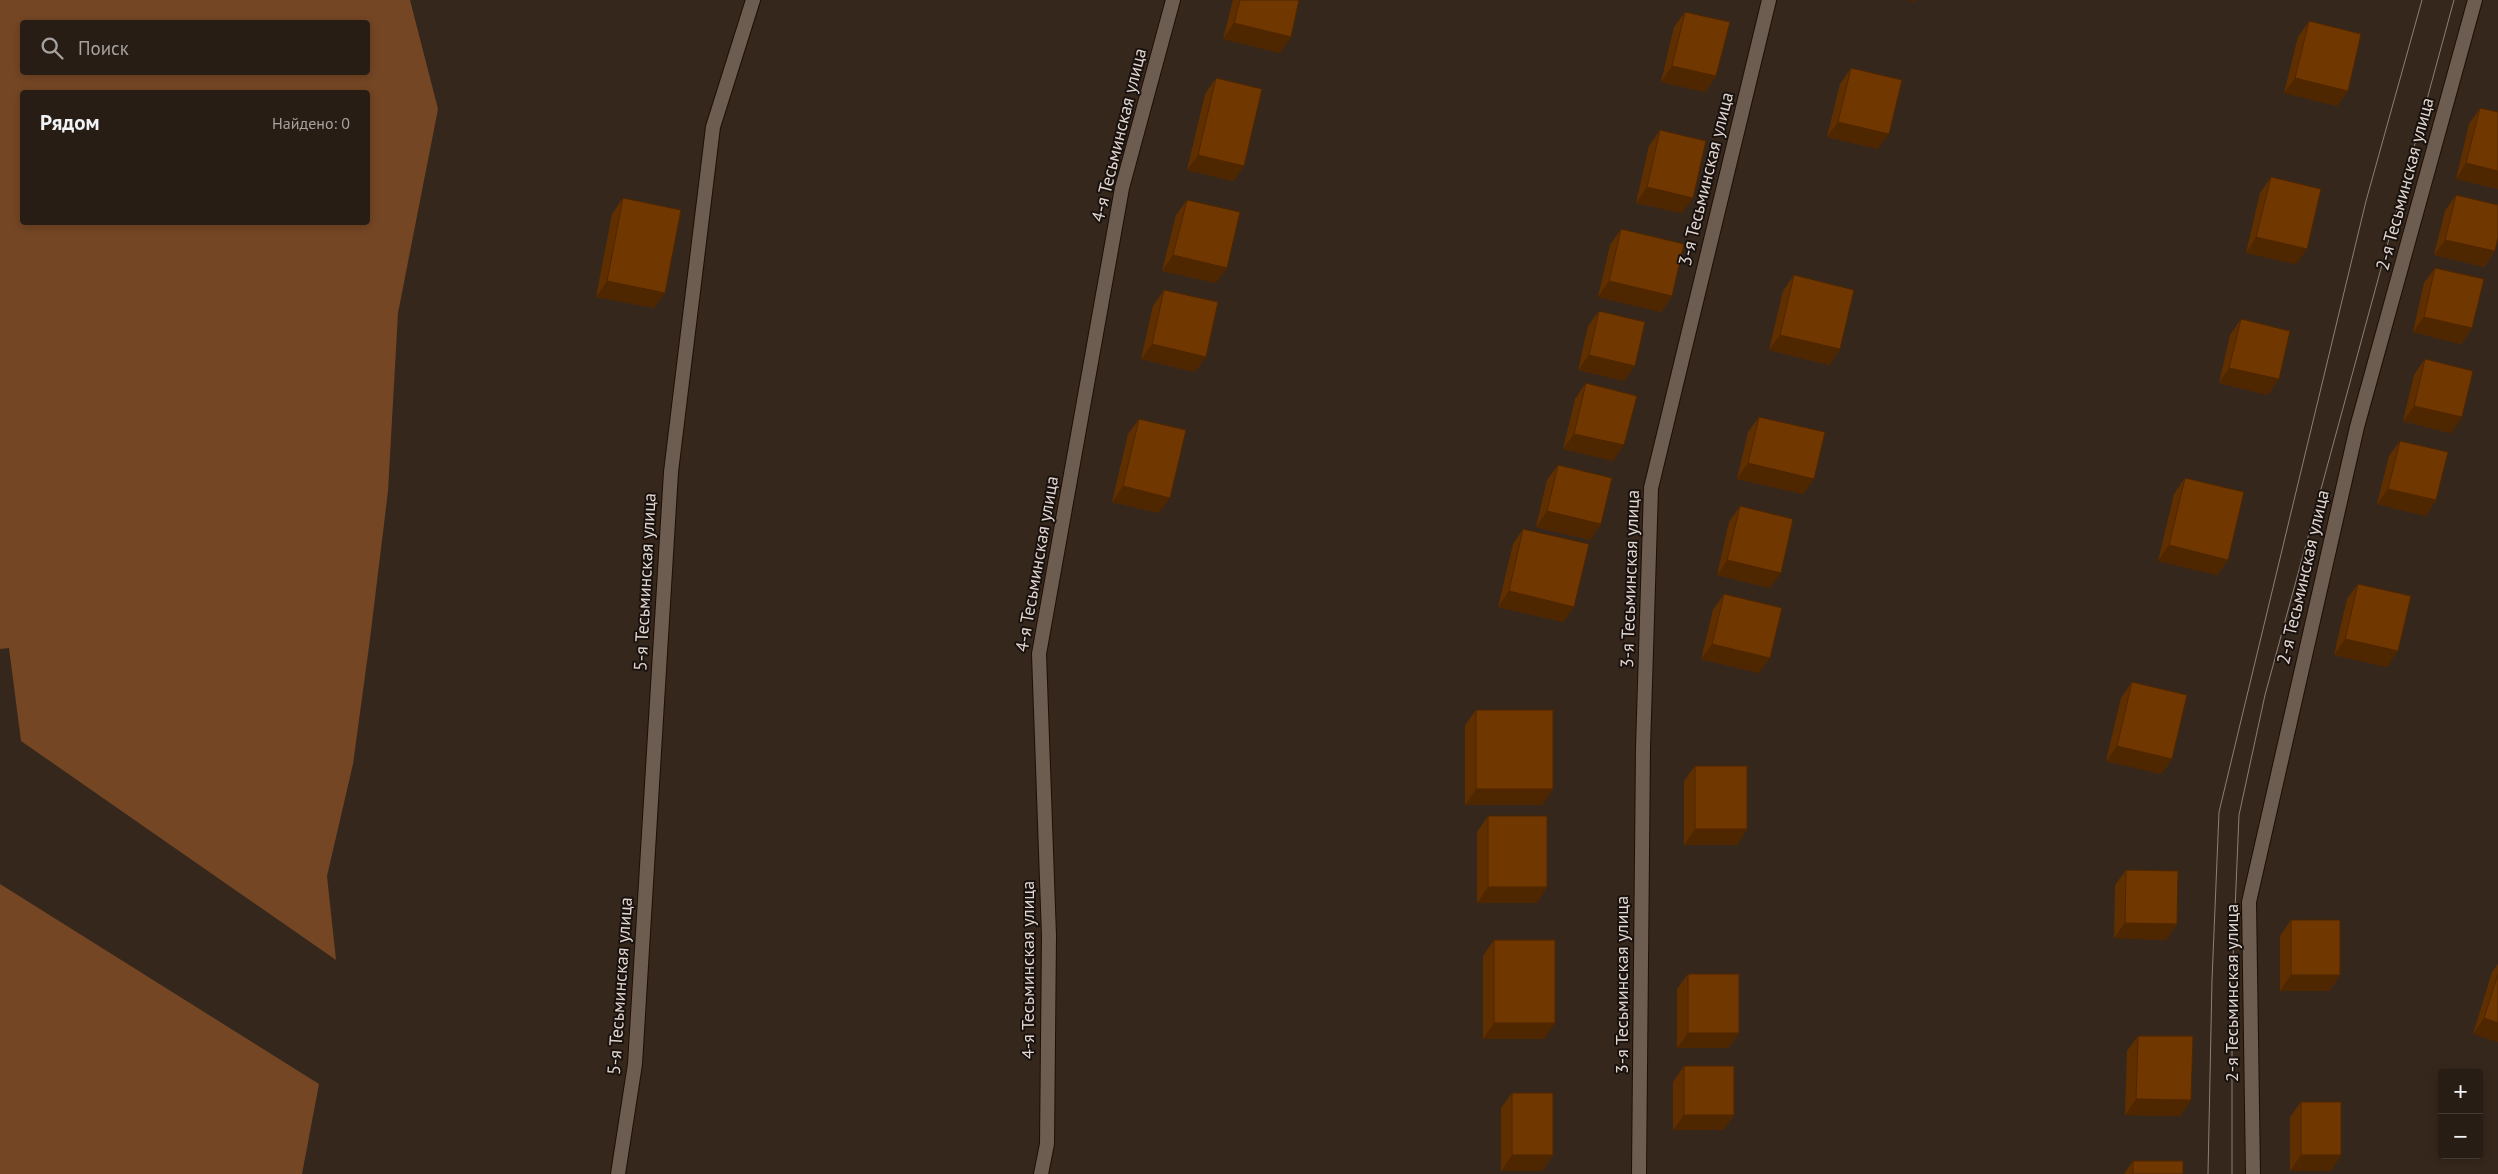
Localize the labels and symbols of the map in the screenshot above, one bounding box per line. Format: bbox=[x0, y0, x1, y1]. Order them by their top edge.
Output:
street label: 4-я Тесьминская улица bbox=[1086, 46, 1151, 224]
street label: 3-я Тесьминская улица bbox=[1673, 90, 1738, 268]
street label: 2-я Тесьминская улица bbox=[2370, 95, 2439, 273]
street label: 4-я Тесьминская улица bbox=[1010, 474, 1063, 654]
street label: 2-я Тесьминская улица bbox=[2271, 487, 2334, 666]
street label: 3-я Тесьминская улица bbox=[1615, 490, 1644, 668]
street label: 5-я Тесьминская улица bbox=[628, 492, 661, 672]
street label: 4-я Тесьминская улица bbox=[1016, 881, 1039, 1059]
street label: 5-я Тесьминская улица bbox=[602, 896, 637, 1076]
street label: 3-я Тесьминская улица bbox=[1610, 896, 1633, 1074]
street label: 2-я Тесьминская улица bbox=[2220, 904, 2243, 1082]

